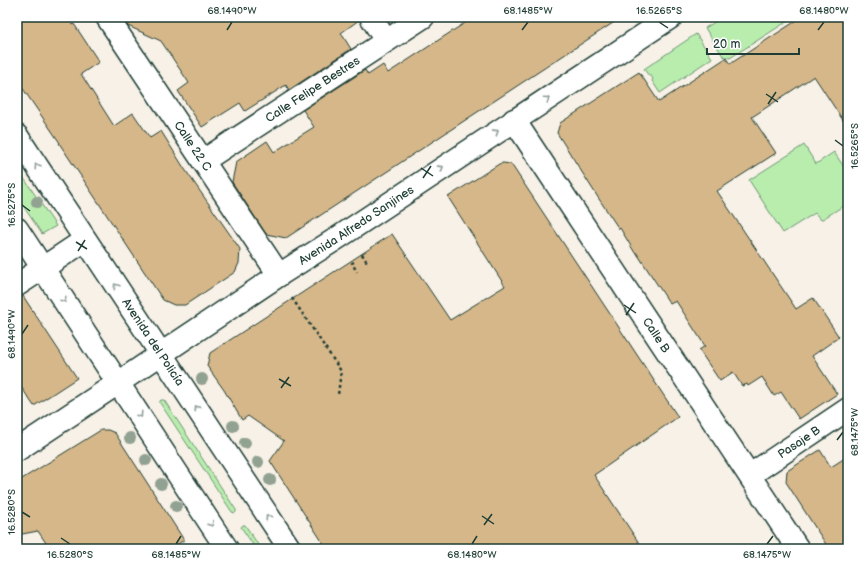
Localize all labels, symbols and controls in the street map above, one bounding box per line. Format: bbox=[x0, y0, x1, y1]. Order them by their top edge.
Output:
text: 68.1490°W bbox=[207, 5, 257, 17]
text: 68.1485°W bbox=[503, 5, 553, 17]
text: 16.5265°S bbox=[636, 5, 682, 17]
text: 68.1480°W bbox=[799, 5, 849, 17]
scale bar bbox=[707, 30, 799, 56]
text: 20 m bbox=[713, 37, 740, 52]
street label: Calle Felipe Bestres bbox=[263, 53, 363, 126]
one-way arrow bbox=[543, 96, 550, 104]
street label: Calle 22 C bbox=[171, 118, 215, 174]
text: 16.5265°S bbox=[849, 123, 861, 169]
one-way arrow bbox=[492, 129, 499, 137]
one-way arrow bbox=[34, 163, 42, 170]
one-way arrow bbox=[437, 166, 444, 173]
street label: Avenida Alfredo Sanjines bbox=[296, 182, 417, 268]
text: 16.5275°S bbox=[6, 183, 18, 227]
one-way arrow bbox=[114, 284, 121, 291]
street label: Avenida del Policía bbox=[119, 295, 188, 389]
one-way arrow bbox=[59, 296, 67, 303]
text: 68.1490°W bbox=[6, 309, 18, 359]
street label: Calle B bbox=[639, 315, 674, 356]
one-way arrow bbox=[194, 405, 202, 412]
text: 68.1475°W bbox=[849, 408, 861, 456]
one-way arrow bbox=[135, 411, 143, 418]
street label: Pasaje B bbox=[775, 422, 823, 462]
text: 16.5280°S bbox=[6, 489, 18, 535]
one-way arrow bbox=[266, 514, 273, 521]
one-way arrow bbox=[206, 520, 214, 527]
text: 16.5280°S bbox=[47, 549, 93, 561]
text: 68.1485°W bbox=[151, 549, 201, 561]
text: 68.1480°W bbox=[447, 549, 497, 561]
text: 68.1475°W bbox=[743, 549, 791, 561]

